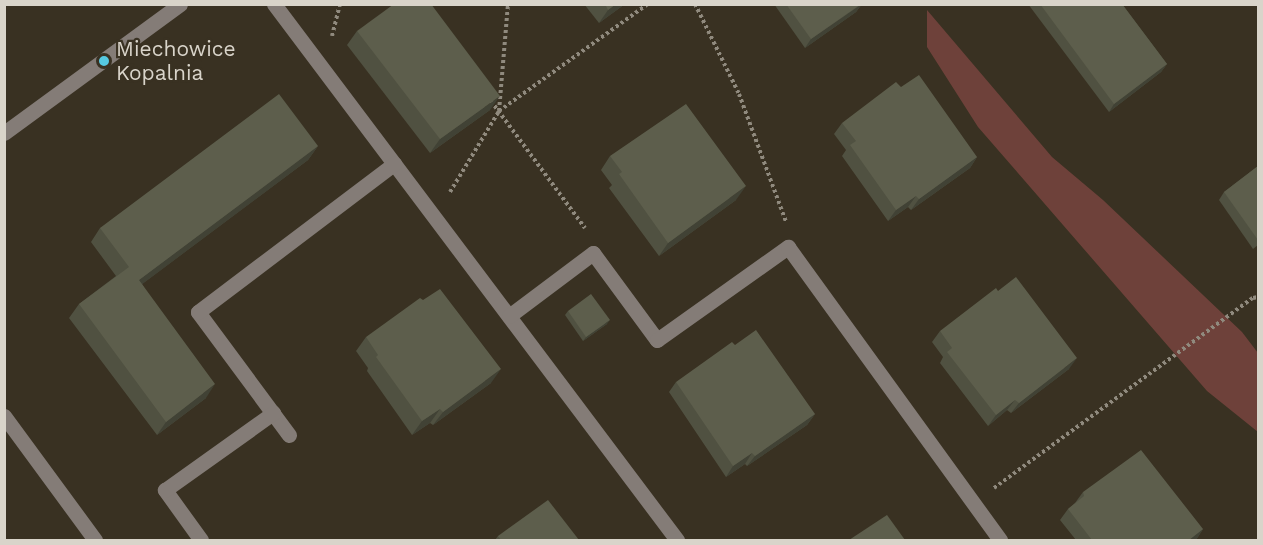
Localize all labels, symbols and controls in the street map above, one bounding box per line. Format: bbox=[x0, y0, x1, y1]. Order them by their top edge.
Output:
place label: Miechowice Kopalnia bbox=[116, 36, 236, 86]
marker: Miechowice Kopalnia bbox=[97, 54, 111, 68]

